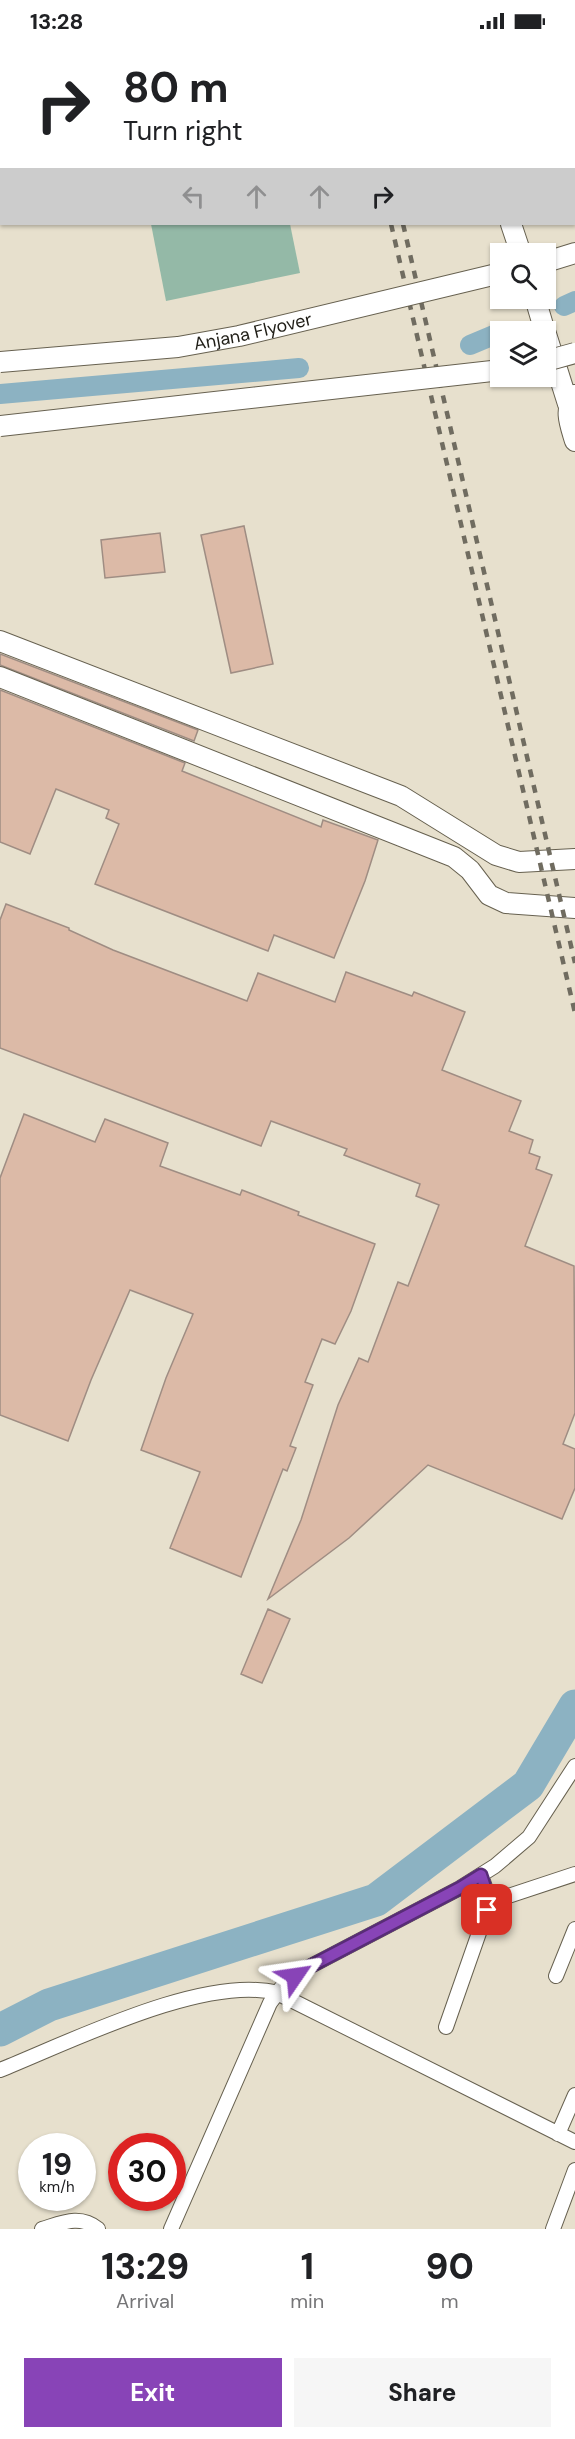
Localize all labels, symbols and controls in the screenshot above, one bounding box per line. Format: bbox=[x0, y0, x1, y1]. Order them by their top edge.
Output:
text: 13:28 bbox=[30, 7, 83, 36]
text: 80 m bbox=[123, 60, 229, 115]
icon: right bbox=[24, 66, 102, 144]
text: Turn right bbox=[123, 113, 243, 148]
icon: left bbox=[177, 180, 210, 213]
icon: ahead bbox=[240, 180, 273, 213]
icon: ahead bbox=[303, 180, 336, 213]
icon: right bbox=[366, 180, 399, 213]
map controls bbox=[490, 243, 556, 387]
button: search bbox=[490, 243, 556, 309]
street label: Anjana Flyover bbox=[192, 307, 315, 356]
button: layers bbox=[490, 321, 556, 387]
pin bbox=[461, 1884, 512, 1935]
icon: arrive bbox=[470, 1893, 503, 1926]
position arrow bbox=[263, 1944, 327, 2008]
speed limit sign: 30 bbox=[108, 2133, 186, 2211]
text: 19 bbox=[42, 2145, 72, 2184]
text: km/h bbox=[39, 2177, 75, 2197]
text: 13:29 bbox=[101, 2243, 189, 2290]
text: 1 bbox=[301, 2243, 314, 2290]
text: 90 bbox=[426, 2243, 474, 2290]
text: Arrival bbox=[116, 2288, 174, 2314]
text: min bbox=[290, 2288, 324, 2314]
text: m bbox=[441, 2288, 459, 2314]
button: Exit bbox=[24, 2358, 282, 2427]
button: Share bbox=[294, 2358, 551, 2427]

